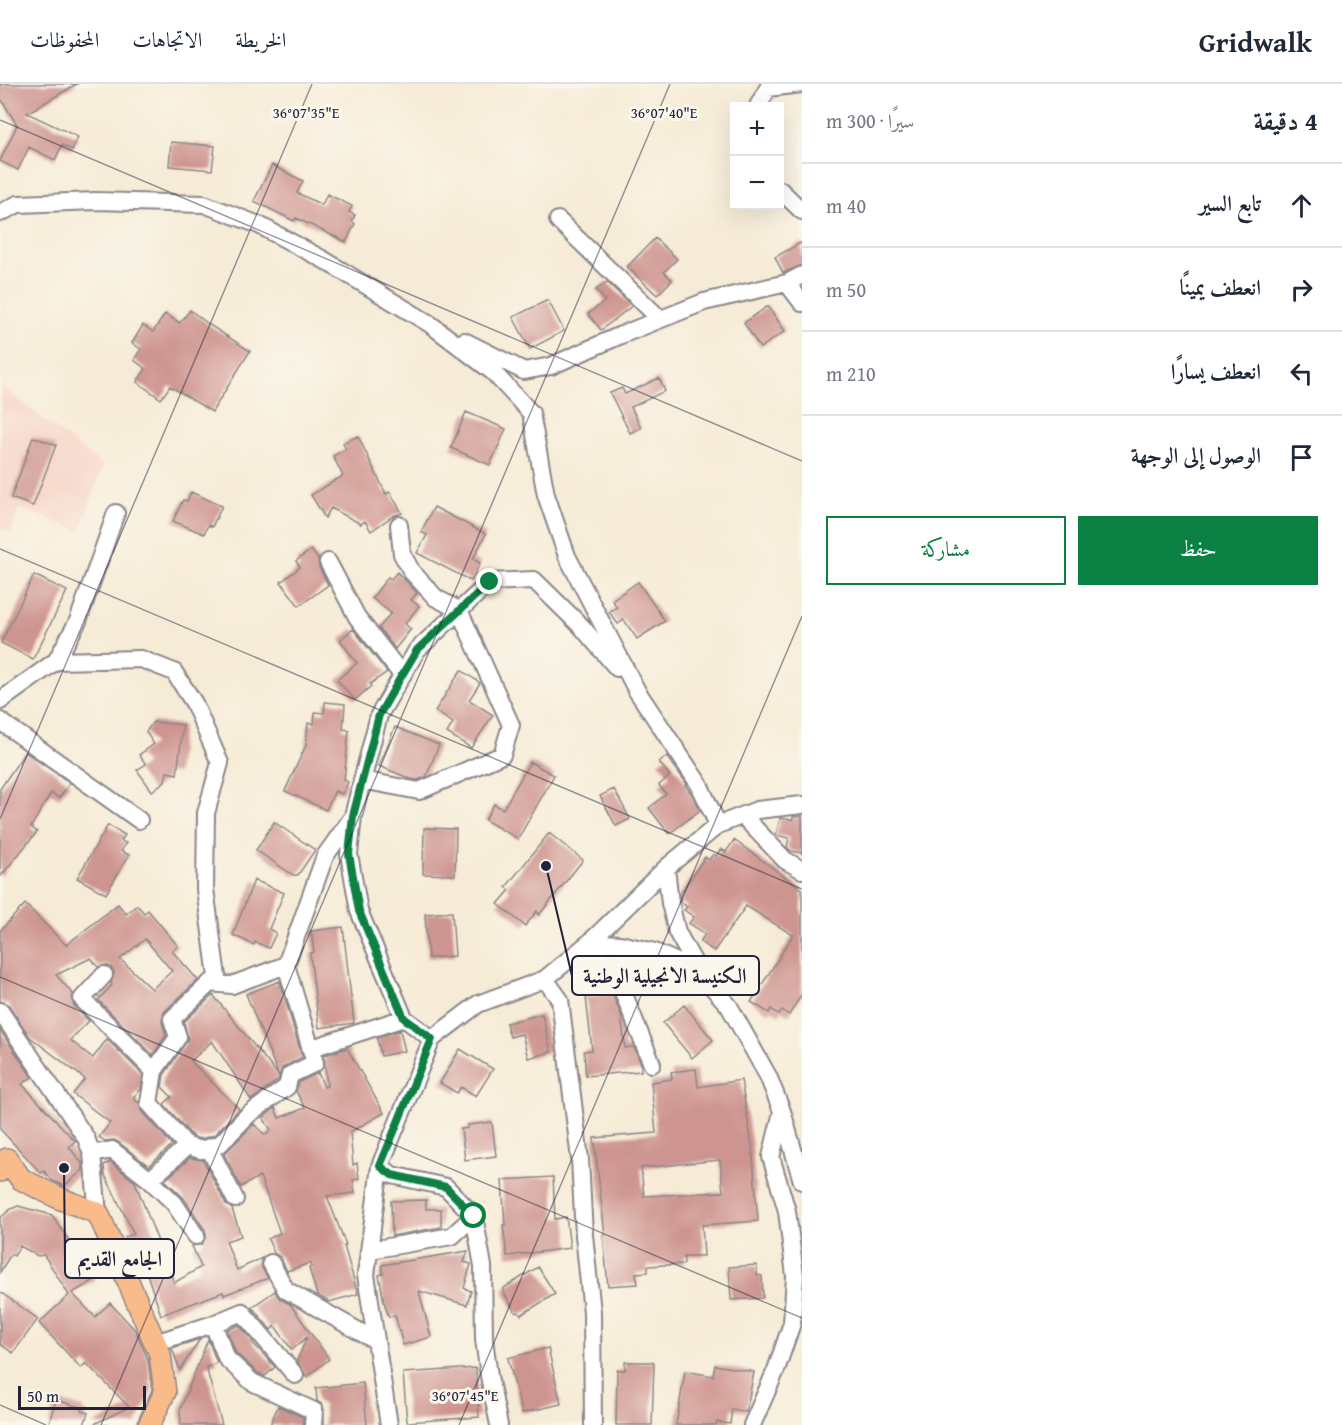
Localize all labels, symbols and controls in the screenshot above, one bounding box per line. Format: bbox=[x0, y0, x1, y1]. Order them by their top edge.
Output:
text: Gridwalk bbox=[1199, 21, 1312, 62]
text: المحفوظات bbox=[30, 24, 99, 55]
text: الاتجاهات bbox=[132, 24, 202, 55]
text: الخريطة bbox=[235, 24, 286, 55]
text: 4 دقيقة bbox=[1253, 101, 1318, 140]
text: 36°07'35"E bbox=[273, 102, 340, 123]
text: 36°07'40"E bbox=[631, 102, 698, 123]
map controls bbox=[730, 102, 784, 210]
button: + bbox=[730, 102, 784, 156]
text: سيرًا · 300 m bbox=[826, 106, 914, 135]
button: − bbox=[730, 156, 784, 210]
text: تابع السير bbox=[1199, 187, 1261, 219]
icon: ahead bbox=[1285, 189, 1318, 222]
text: 40 m bbox=[826, 191, 866, 220]
text: انعطف يمينًا bbox=[1180, 271, 1261, 303]
icon: right bbox=[1285, 273, 1318, 306]
text: 50 m bbox=[826, 275, 866, 304]
text: انعطف يسارًا bbox=[1171, 355, 1261, 387]
icon: left bbox=[1285, 357, 1318, 390]
text: 210 m bbox=[826, 359, 876, 388]
text: الوصول إلى الوجهة bbox=[1131, 439, 1261, 471]
icon: arrive bbox=[1285, 441, 1318, 474]
button: مشاركة bbox=[826, 516, 1066, 585]
button: حفظ bbox=[1078, 516, 1318, 585]
route end bbox=[476, 568, 502, 594]
callout: الكنيسة الانجيلية الوطنية bbox=[572, 956, 759, 995]
text: الكنيسة الانجيلية الوطنية bbox=[583, 960, 747, 991]
route start bbox=[460, 1202, 486, 1228]
callout: الجامع القديم bbox=[65, 1239, 174, 1278]
text: الجامع القديم bbox=[78, 1243, 162, 1278]
scale bar bbox=[18, 1383, 146, 1410]
text: 50 m bbox=[27, 1384, 59, 1408]
text: 36°07'45"E bbox=[432, 1385, 499, 1406]

